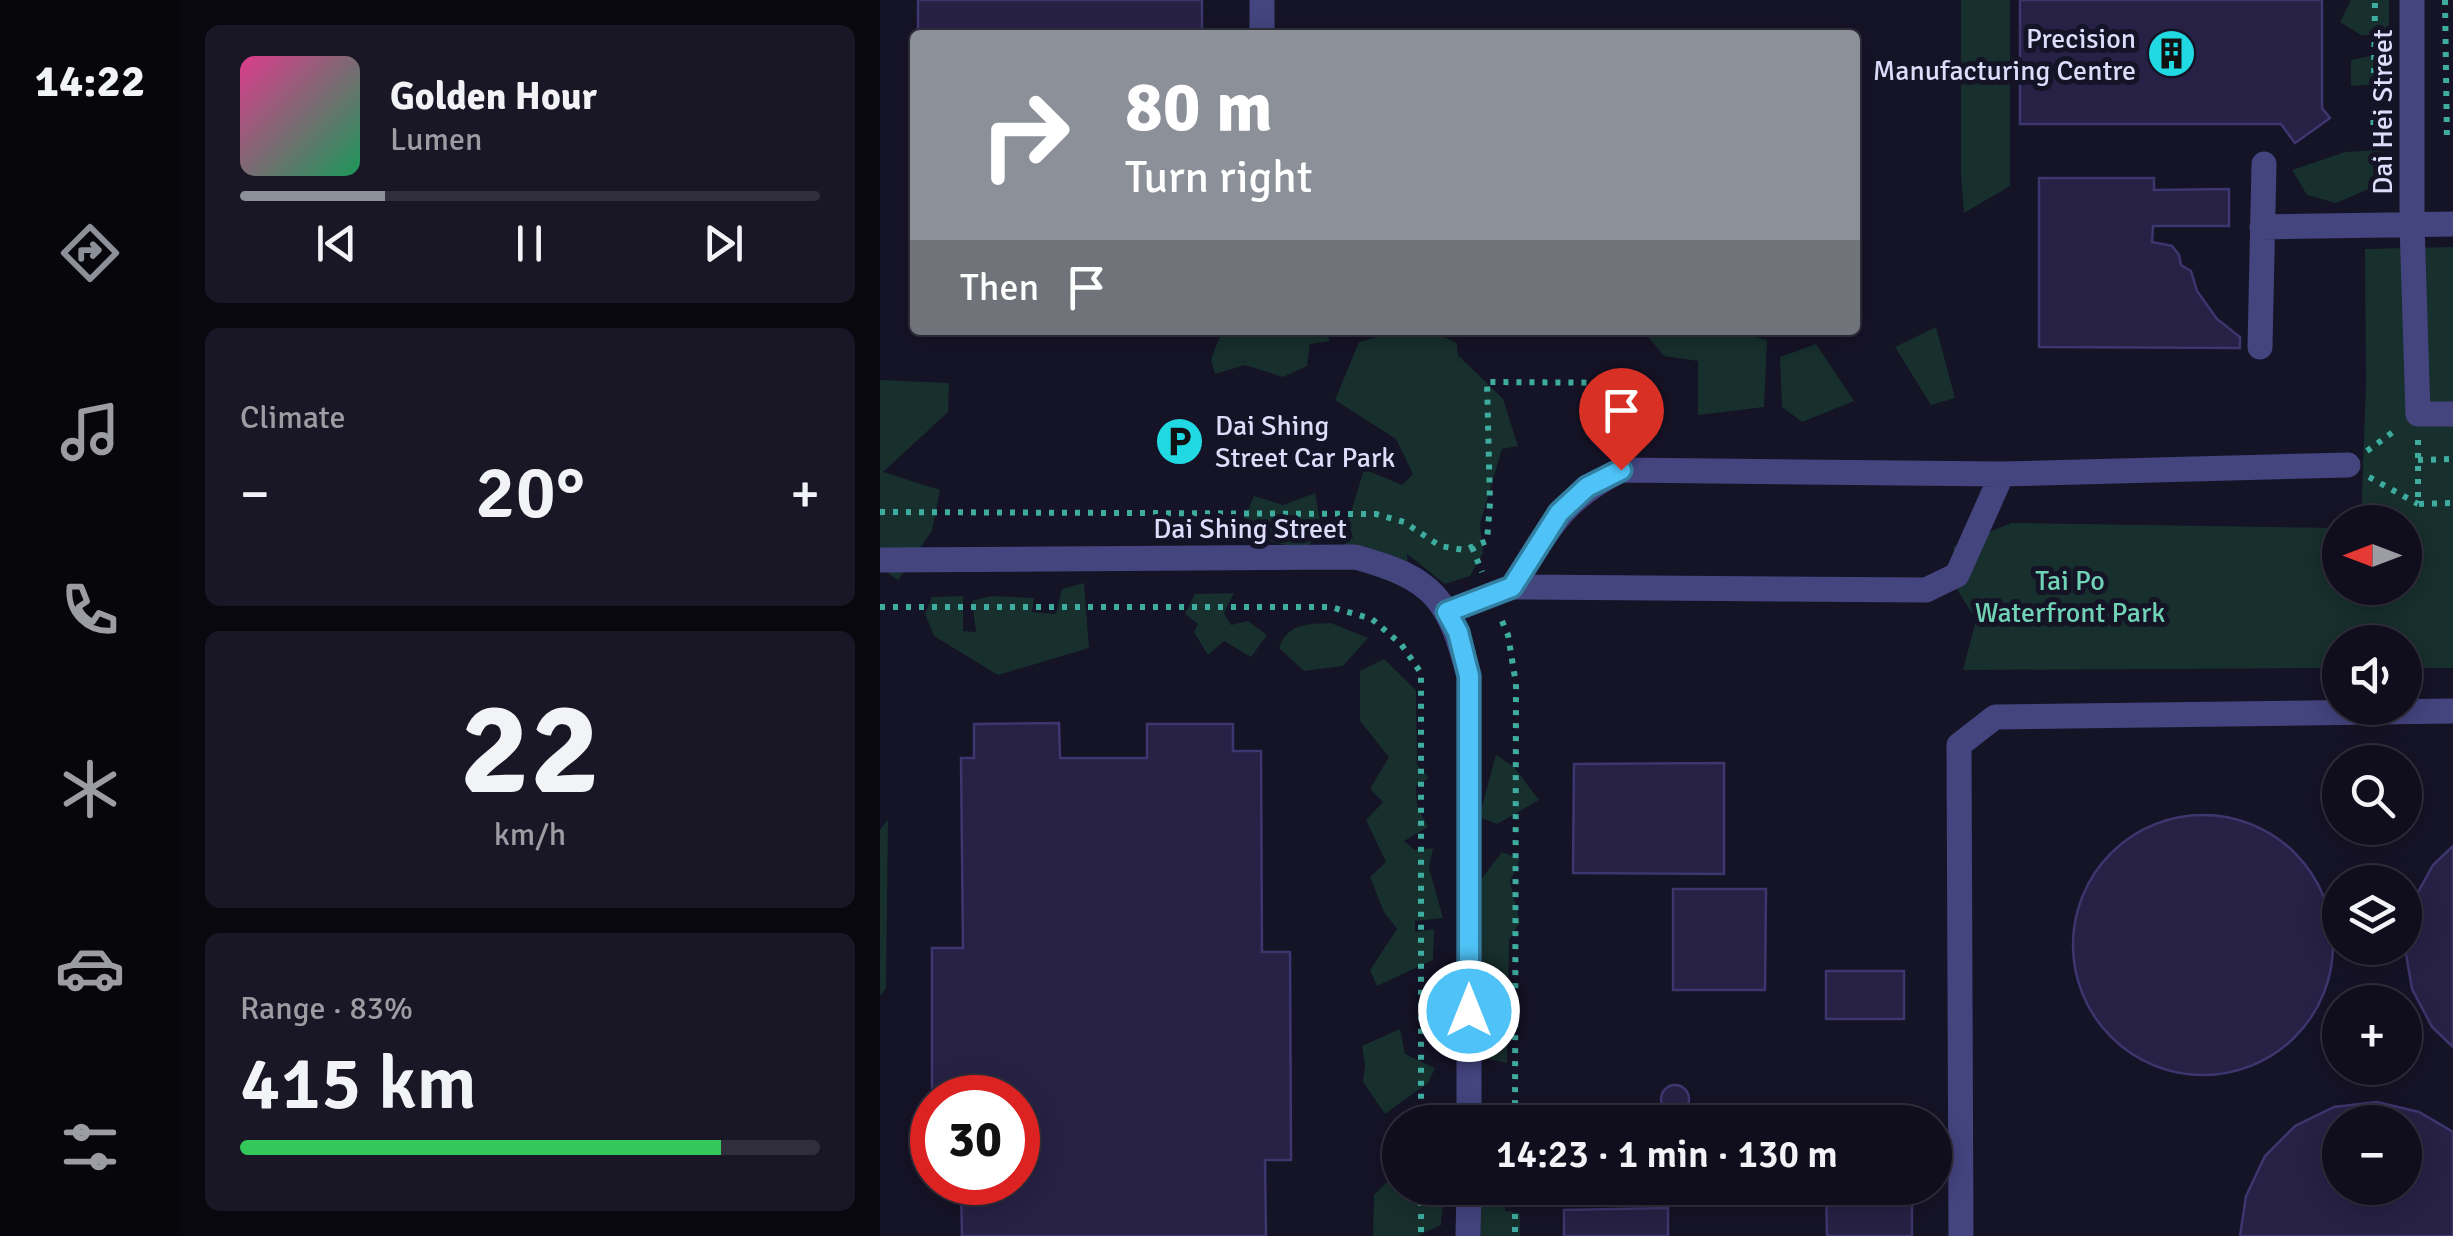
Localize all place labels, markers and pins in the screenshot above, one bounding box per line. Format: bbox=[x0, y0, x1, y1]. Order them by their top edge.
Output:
place label: Precision Manufacturing Centre bbox=[1873, 22, 2136, 88]
building icon: Precision Manufacturing Centre bbox=[2145, 28, 2197, 80]
pin bbox=[1579, 368, 1664, 471]
place label: Dai Shing Street Car Park bbox=[1215, 409, 1395, 475]
parking icon: Dai Shing Street Car Park bbox=[1154, 415, 1206, 467]

